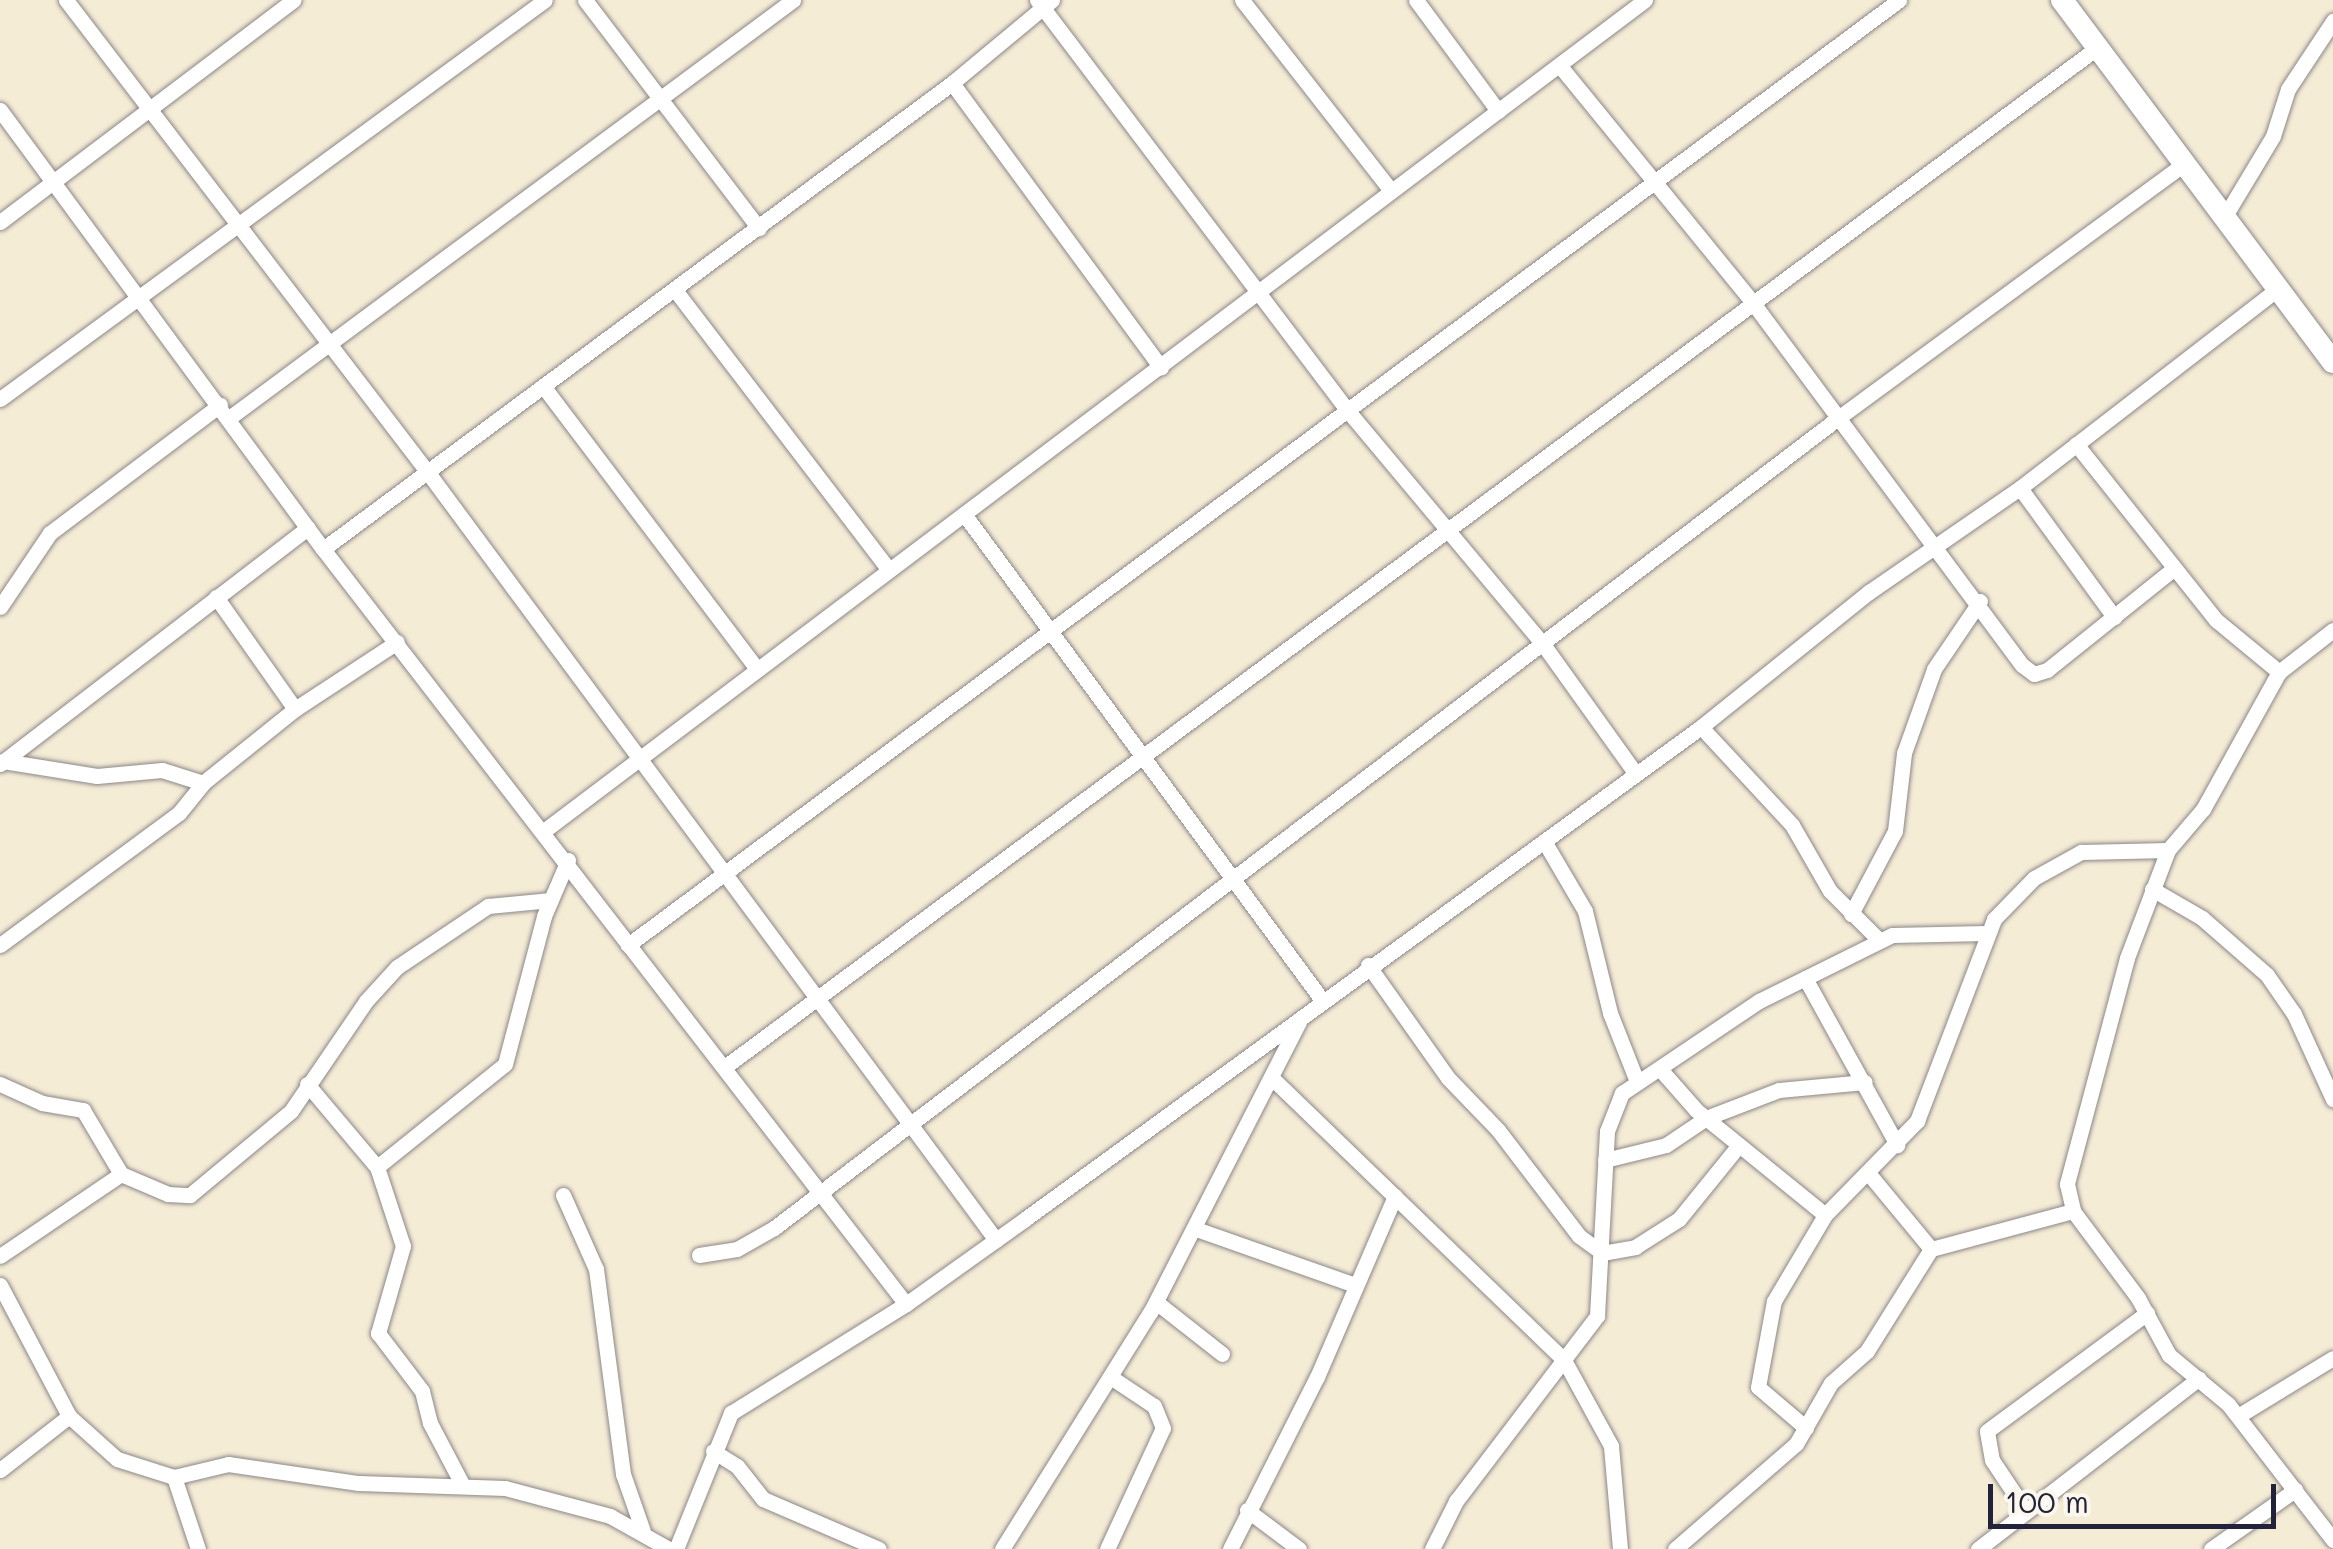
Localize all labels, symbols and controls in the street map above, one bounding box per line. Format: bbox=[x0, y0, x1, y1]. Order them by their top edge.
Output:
scale bar bbox=[1993, 1464, 2280, 1526]
text: 100 m bbox=[2005, 1481, 2089, 1521]

